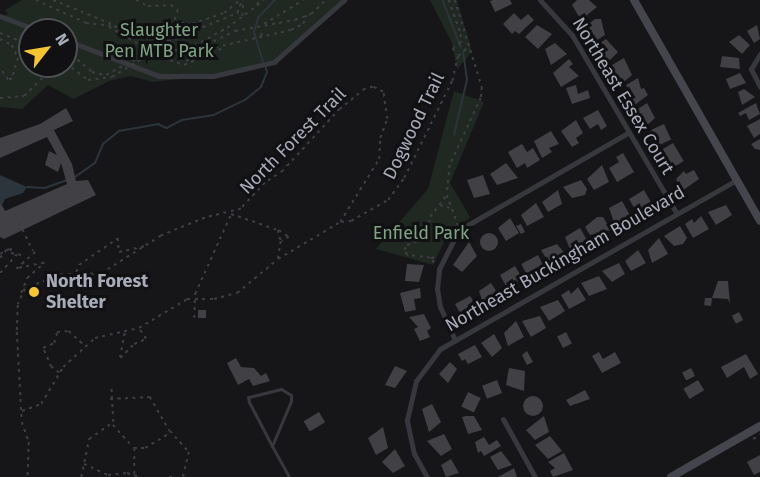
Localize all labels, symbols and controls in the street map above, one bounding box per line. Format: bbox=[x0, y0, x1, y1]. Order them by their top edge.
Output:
street label: Northeast Essex Court bbox=[568, 14, 678, 178]
north arrow bbox=[18, 18, 78, 78]
park label: Slaughter Pen MTB Park bbox=[104, 20, 214, 63]
text: N bbox=[51, 30, 73, 49]
street label: Dogwood Trail bbox=[379, 69, 449, 183]
street label: North Forest Trail bbox=[235, 83, 351, 199]
street label: Northeast Buckingham Boulevard bbox=[441, 181, 689, 337]
park label: Enfield Park bbox=[373, 222, 469, 244]
place label: North Forest Shelter bbox=[46, 271, 148, 314]
marker: North Forest Shelter bbox=[27, 285, 41, 299]

